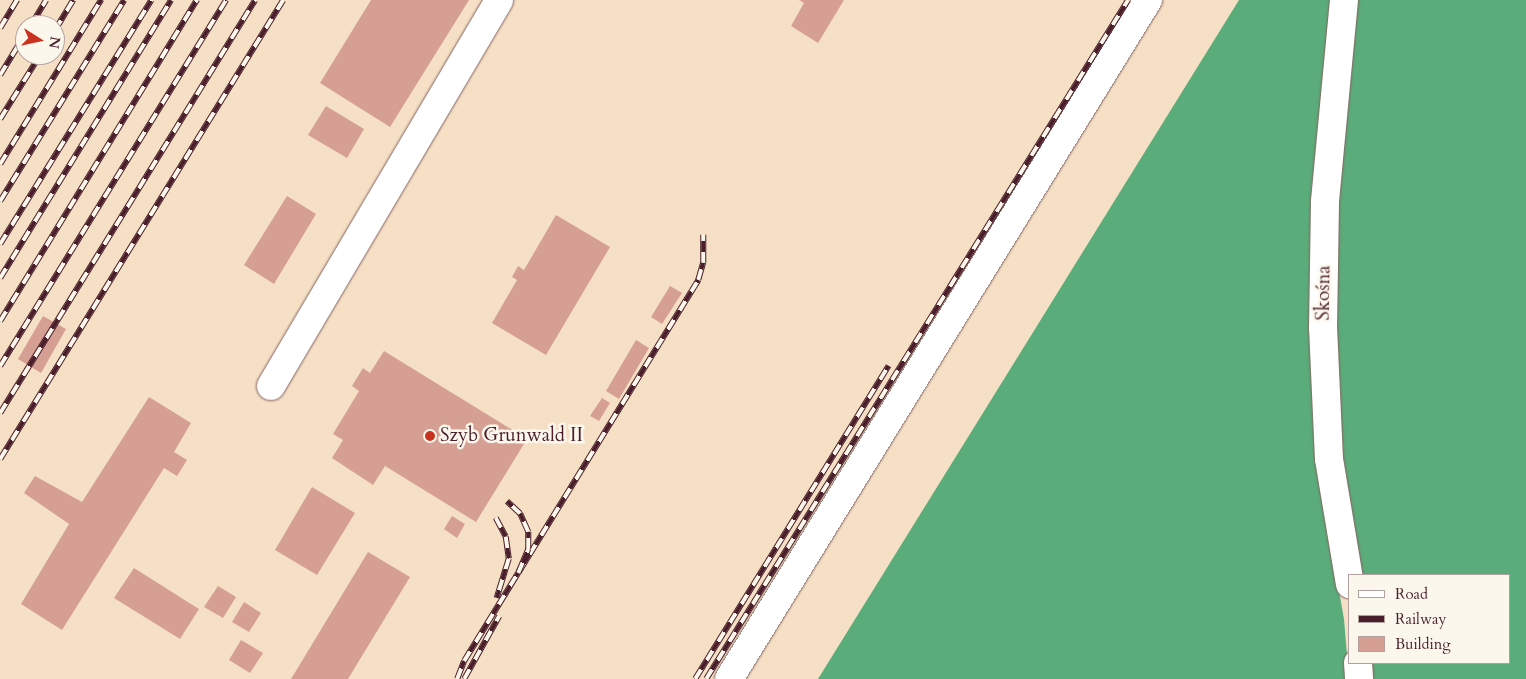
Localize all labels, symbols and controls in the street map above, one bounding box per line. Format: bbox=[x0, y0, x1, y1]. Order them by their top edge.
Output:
north arrow bbox=[15, 15, 65, 65]
text: N bbox=[44, 35, 65, 50]
street label: Skośna bbox=[1312, 265, 1336, 321]
place label: Szyb Grunwald II bbox=[440, 425, 583, 447]
marker: Szyb Grunwald II bbox=[424, 430, 436, 442]
legend bbox=[1348, 574, 1511, 664]
text: Road bbox=[1395, 584, 1428, 604]
text: Railway bbox=[1395, 609, 1446, 629]
text: Building bbox=[1395, 634, 1451, 654]

